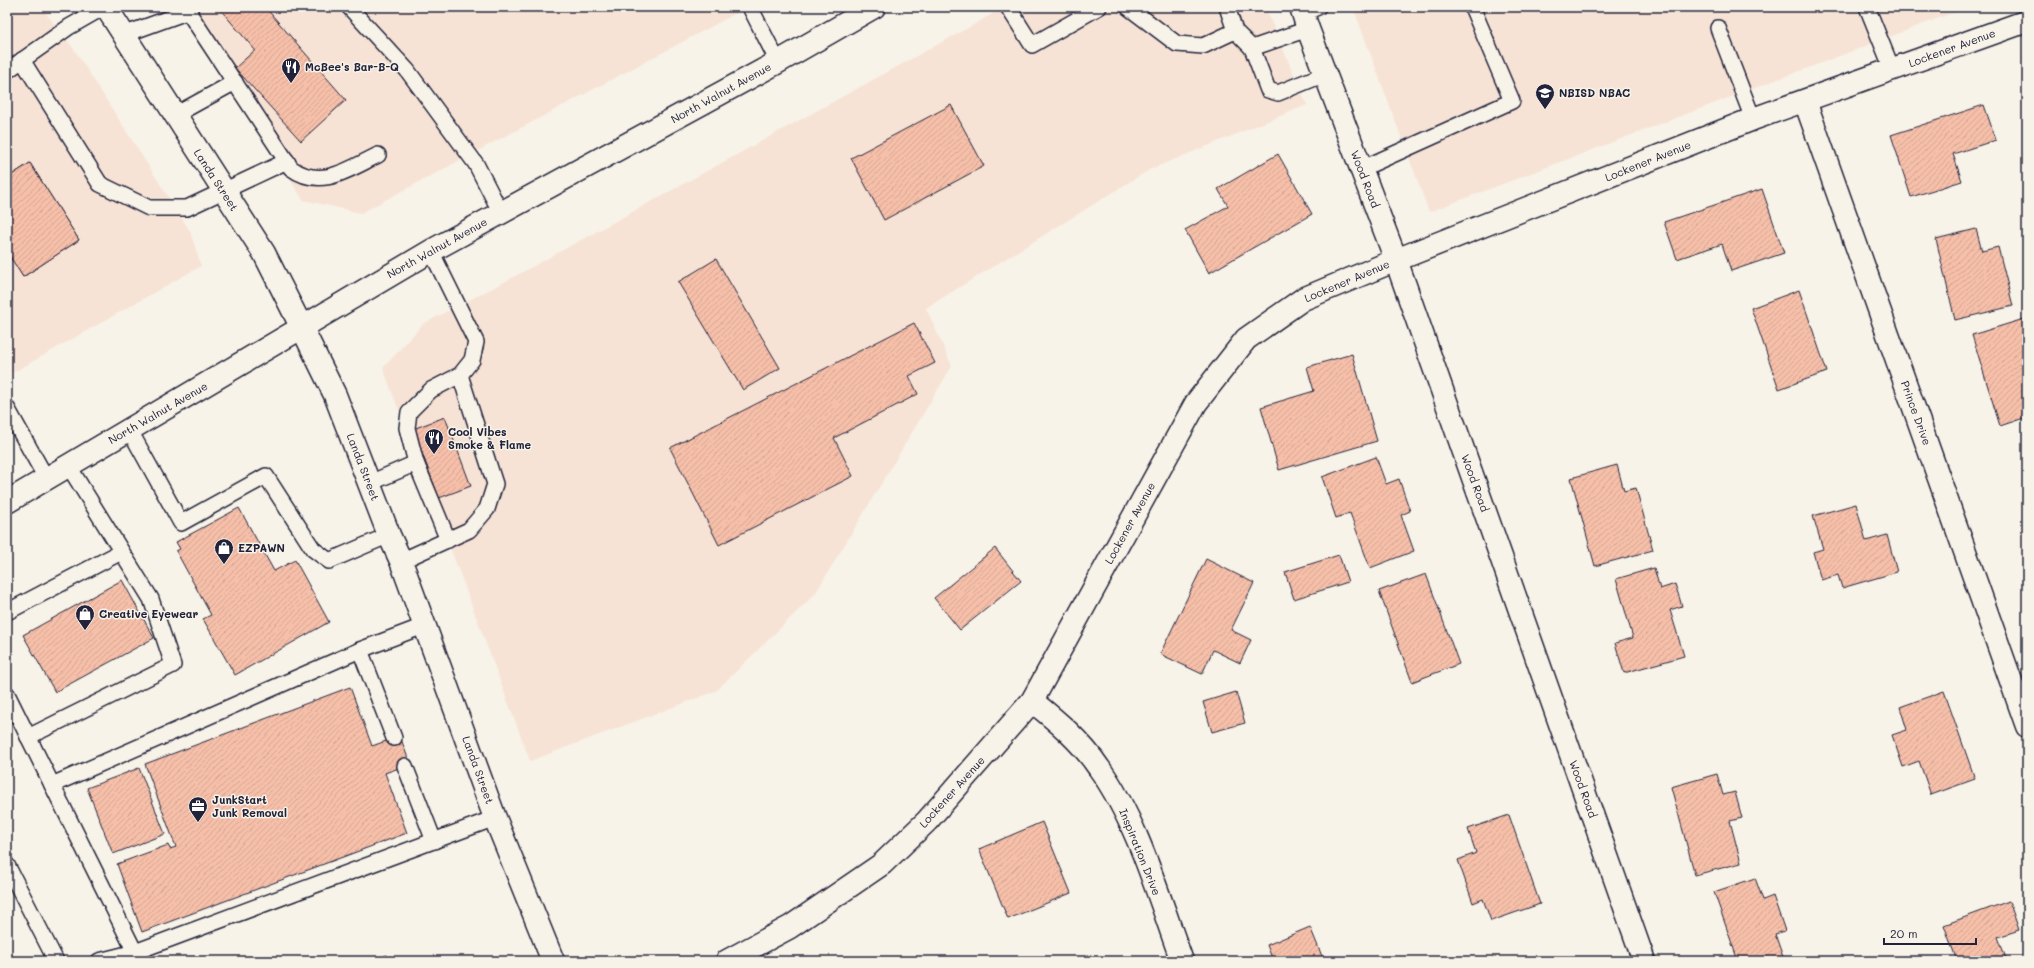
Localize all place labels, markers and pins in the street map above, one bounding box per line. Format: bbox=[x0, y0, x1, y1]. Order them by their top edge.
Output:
restaurant icon: McBee's Bar-B-Q bbox=[280, 56, 302, 84]
place label: McBee's Bar-B-Q bbox=[305, 59, 399, 74]
school or university icon: NBISD NBAC bbox=[1534, 82, 1556, 110]
place label: NBISD NBAC bbox=[1559, 85, 1630, 100]
place label: Cool Vibes Smoke & Flame bbox=[448, 424, 531, 452]
restaurant icon: Cool Vibes Smoke & Flame bbox=[423, 427, 445, 455]
shop icon: EZPAWN bbox=[213, 537, 235, 565]
place label: EZPAWN bbox=[238, 540, 285, 555]
shop icon: Creative Eyewear bbox=[74, 603, 96, 631]
place label: Creative Eyewear bbox=[99, 606, 199, 621]
place label: JunkStart Junk Removal bbox=[212, 792, 287, 820]
office icon: JunkStart Junk Removal bbox=[187, 795, 209, 823]

